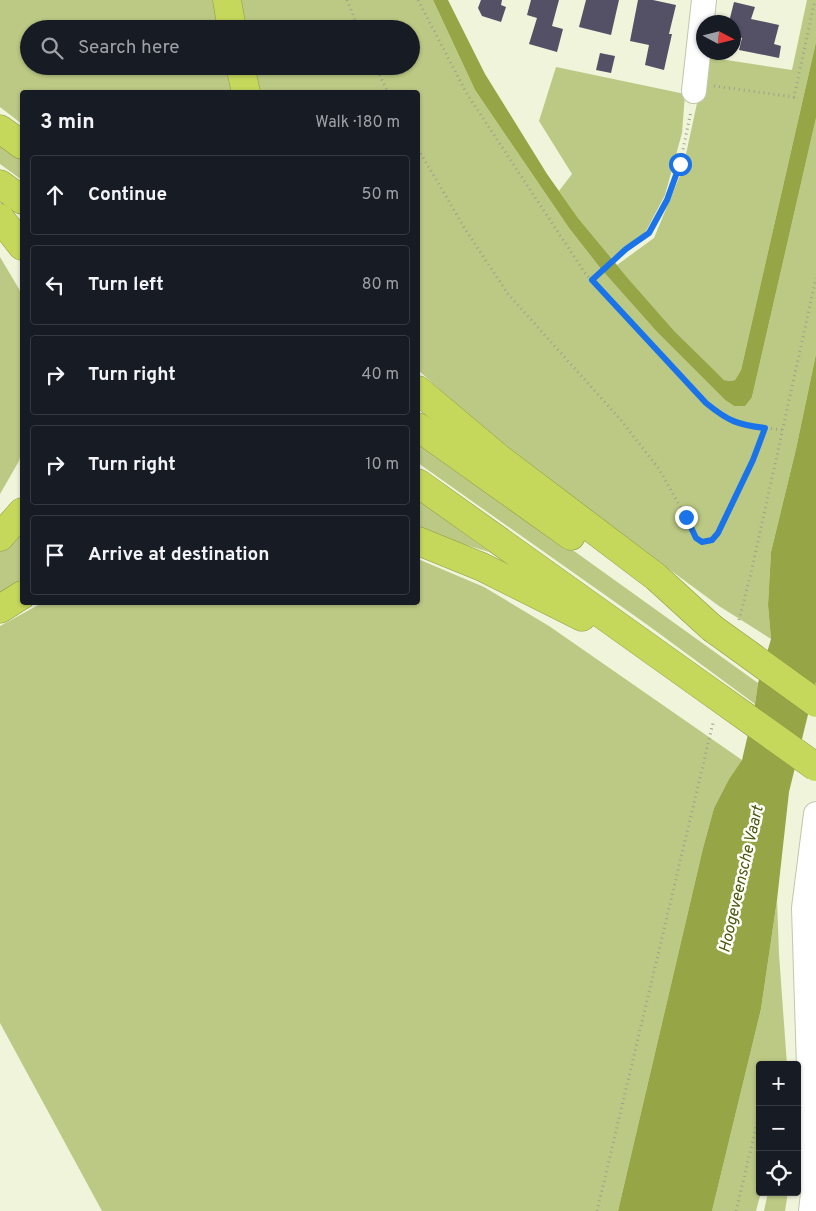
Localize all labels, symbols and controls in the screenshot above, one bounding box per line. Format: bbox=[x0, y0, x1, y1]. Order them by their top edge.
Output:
north arrow bbox=[696, 15, 741, 60]
search box bbox=[20, 20, 420, 75]
icon: search bbox=[38, 34, 66, 62]
text: Search here bbox=[78, 36, 180, 60]
text: 3 min bbox=[40, 109, 95, 136]
text: Walk · 180 m bbox=[315, 113, 400, 133]
route start bbox=[669, 153, 692, 176]
icon: ahead bbox=[41, 181, 69, 209]
text: Continue bbox=[88, 183, 167, 207]
text: 50 m bbox=[362, 185, 399, 205]
icon: left bbox=[41, 271, 69, 299]
text: Turn left bbox=[88, 273, 164, 297]
text: 80 m bbox=[362, 275, 399, 295]
icon: right bbox=[41, 361, 69, 389]
text: Turn right bbox=[88, 363, 176, 387]
text: 40 m bbox=[361, 365, 399, 385]
icon: right bbox=[41, 451, 69, 479]
text: Turn right bbox=[88, 453, 176, 477]
text: 10 m bbox=[365, 455, 399, 475]
route end bbox=[675, 506, 698, 529]
icon: arrive bbox=[41, 541, 69, 569]
text: Arrive at destination bbox=[88, 543, 269, 567]
water label: Hoogeveensche Vaart bbox=[715, 803, 769, 955]
map controls bbox=[756, 1061, 801, 1196]
button: + bbox=[756, 1061, 801, 1106]
button: − bbox=[756, 1106, 801, 1151]
button: locate bbox=[756, 1151, 801, 1196]

